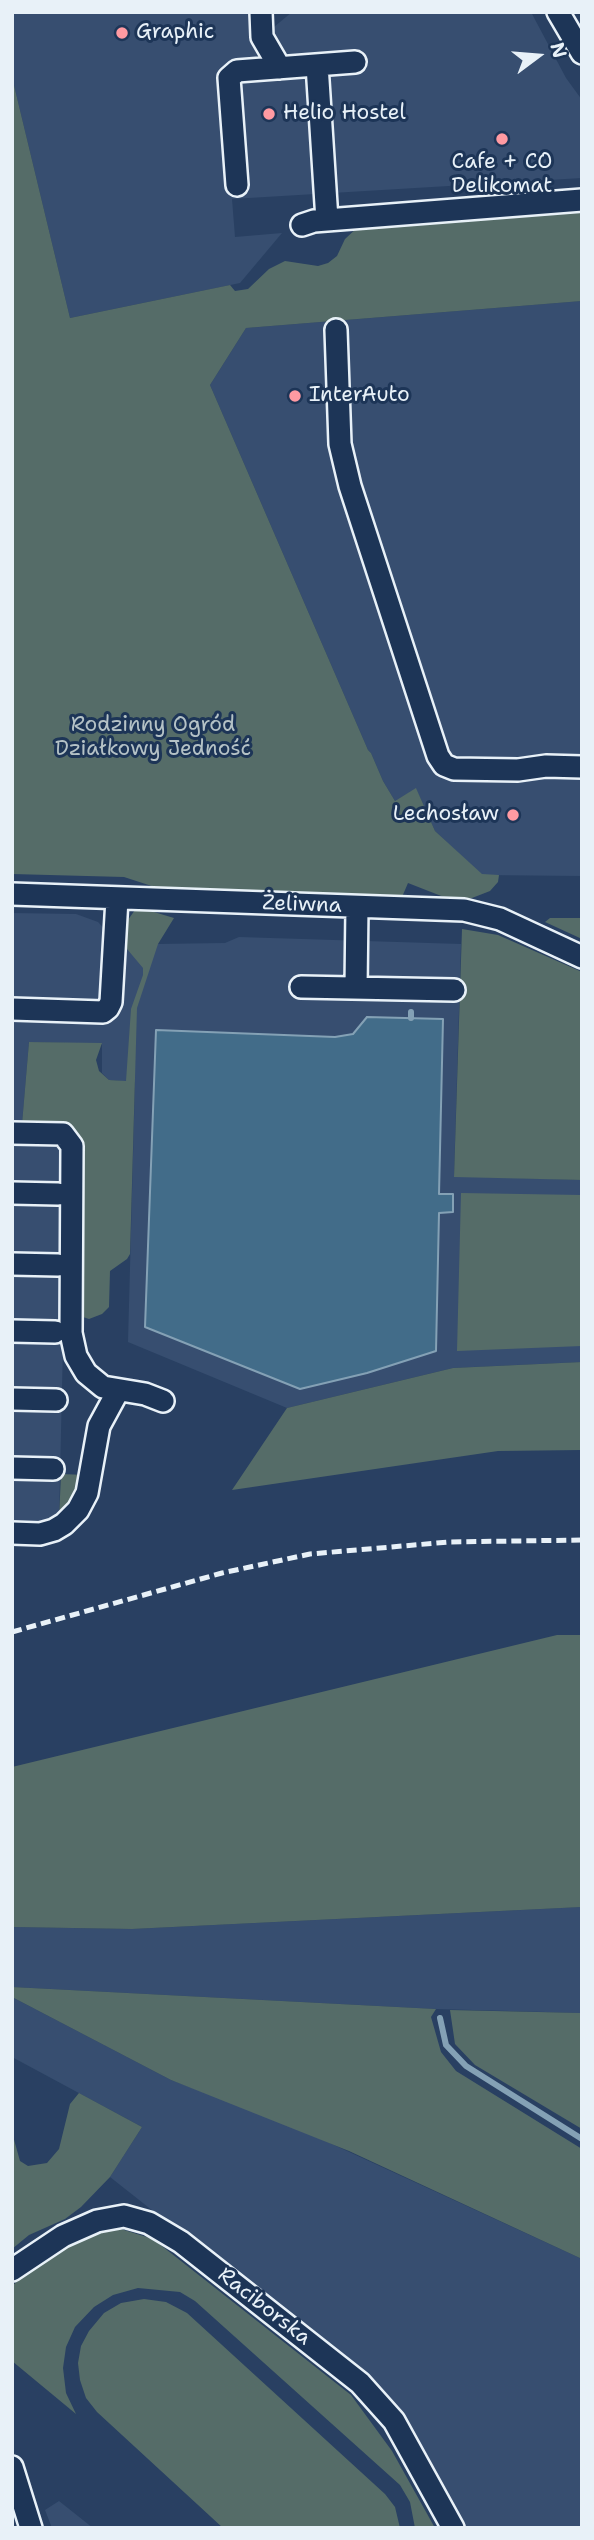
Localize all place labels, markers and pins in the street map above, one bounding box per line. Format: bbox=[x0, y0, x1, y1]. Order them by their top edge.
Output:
place label: Graphic bbox=[136, 20, 214, 46]
marker: Graphic bbox=[114, 25, 130, 41]
place label: Helio Hostel bbox=[283, 101, 406, 127]
marker: Helio Hostel bbox=[261, 106, 277, 122]
marker: Cafe + CO Delikomat bbox=[494, 131, 510, 147]
place label: Cafe + CO Delikomat bbox=[452, 150, 552, 200]
place label: InterAuto bbox=[309, 383, 410, 409]
marker: InterAuto bbox=[287, 388, 303, 404]
place label: Lechosław bbox=[393, 802, 499, 828]
marker: Lechosław bbox=[505, 807, 521, 823]

